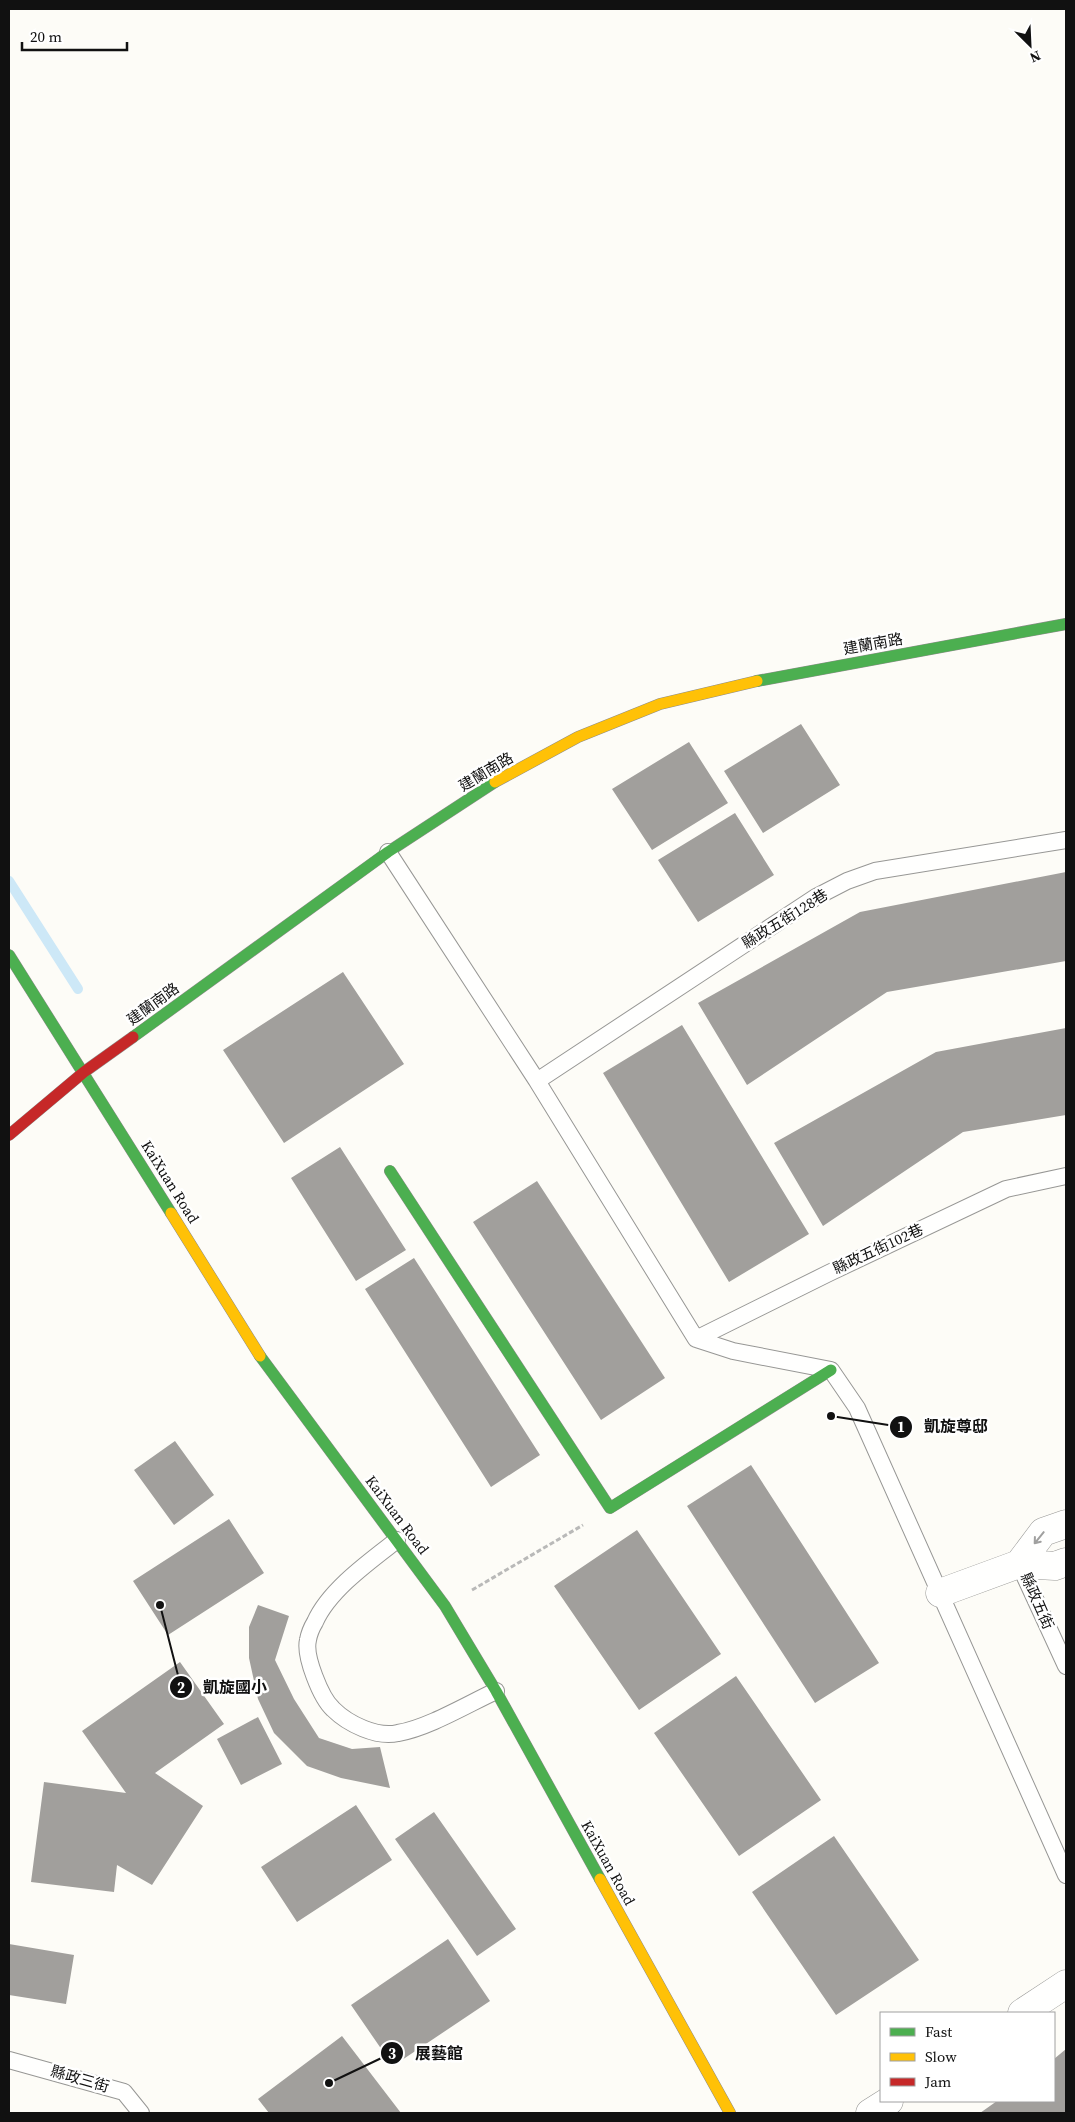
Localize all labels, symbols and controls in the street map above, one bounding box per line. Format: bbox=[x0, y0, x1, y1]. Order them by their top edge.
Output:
scale bar bbox=[22, 20, 128, 52]
north arrow bbox=[1005, 20, 1055, 70]
text: 20 m bbox=[30, 26, 62, 47]
text: N bbox=[1027, 46, 1044, 68]
street label: 建蘭南路 bbox=[842, 628, 904, 659]
street label: 建蘭南路 bbox=[455, 747, 517, 796]
street label: 縣政五街128巷 bbox=[738, 884, 832, 953]
street label: 建蘭南路 bbox=[122, 977, 183, 1030]
street label: KaiXuan Road bbox=[137, 1136, 204, 1228]
street label: 縣政五街102巷 bbox=[829, 1218, 926, 1279]
callout: 凱旋尊邸 bbox=[889, 1411, 998, 1442]
text: 凱旋尊邸 bbox=[924, 1415, 988, 1437]
text: 1 bbox=[897, 1416, 905, 1437]
street label: KaiXuan Road bbox=[361, 1471, 434, 1559]
one-way arrow bbox=[1033, 1531, 1044, 1544]
street label: 縣政五街 bbox=[1016, 1569, 1059, 1632]
callout: 凱旋國小 bbox=[168, 1672, 277, 1703]
text: 凱旋國小 bbox=[203, 1676, 267, 1698]
text: 2 bbox=[177, 1677, 185, 1698]
street label: KaiXuan Road bbox=[576, 1817, 641, 1909]
legend bbox=[880, 2012, 1055, 2102]
text: Fast bbox=[925, 2021, 952, 2042]
callout: 展藝館 bbox=[380, 2038, 473, 2069]
text: 展藝館 bbox=[415, 2042, 463, 2064]
text: 3 bbox=[388, 2043, 396, 2064]
text: Slow bbox=[925, 2046, 957, 2067]
street label: 縣政三街 bbox=[48, 2060, 112, 2097]
text: Jam bbox=[924, 2071, 952, 2092]

